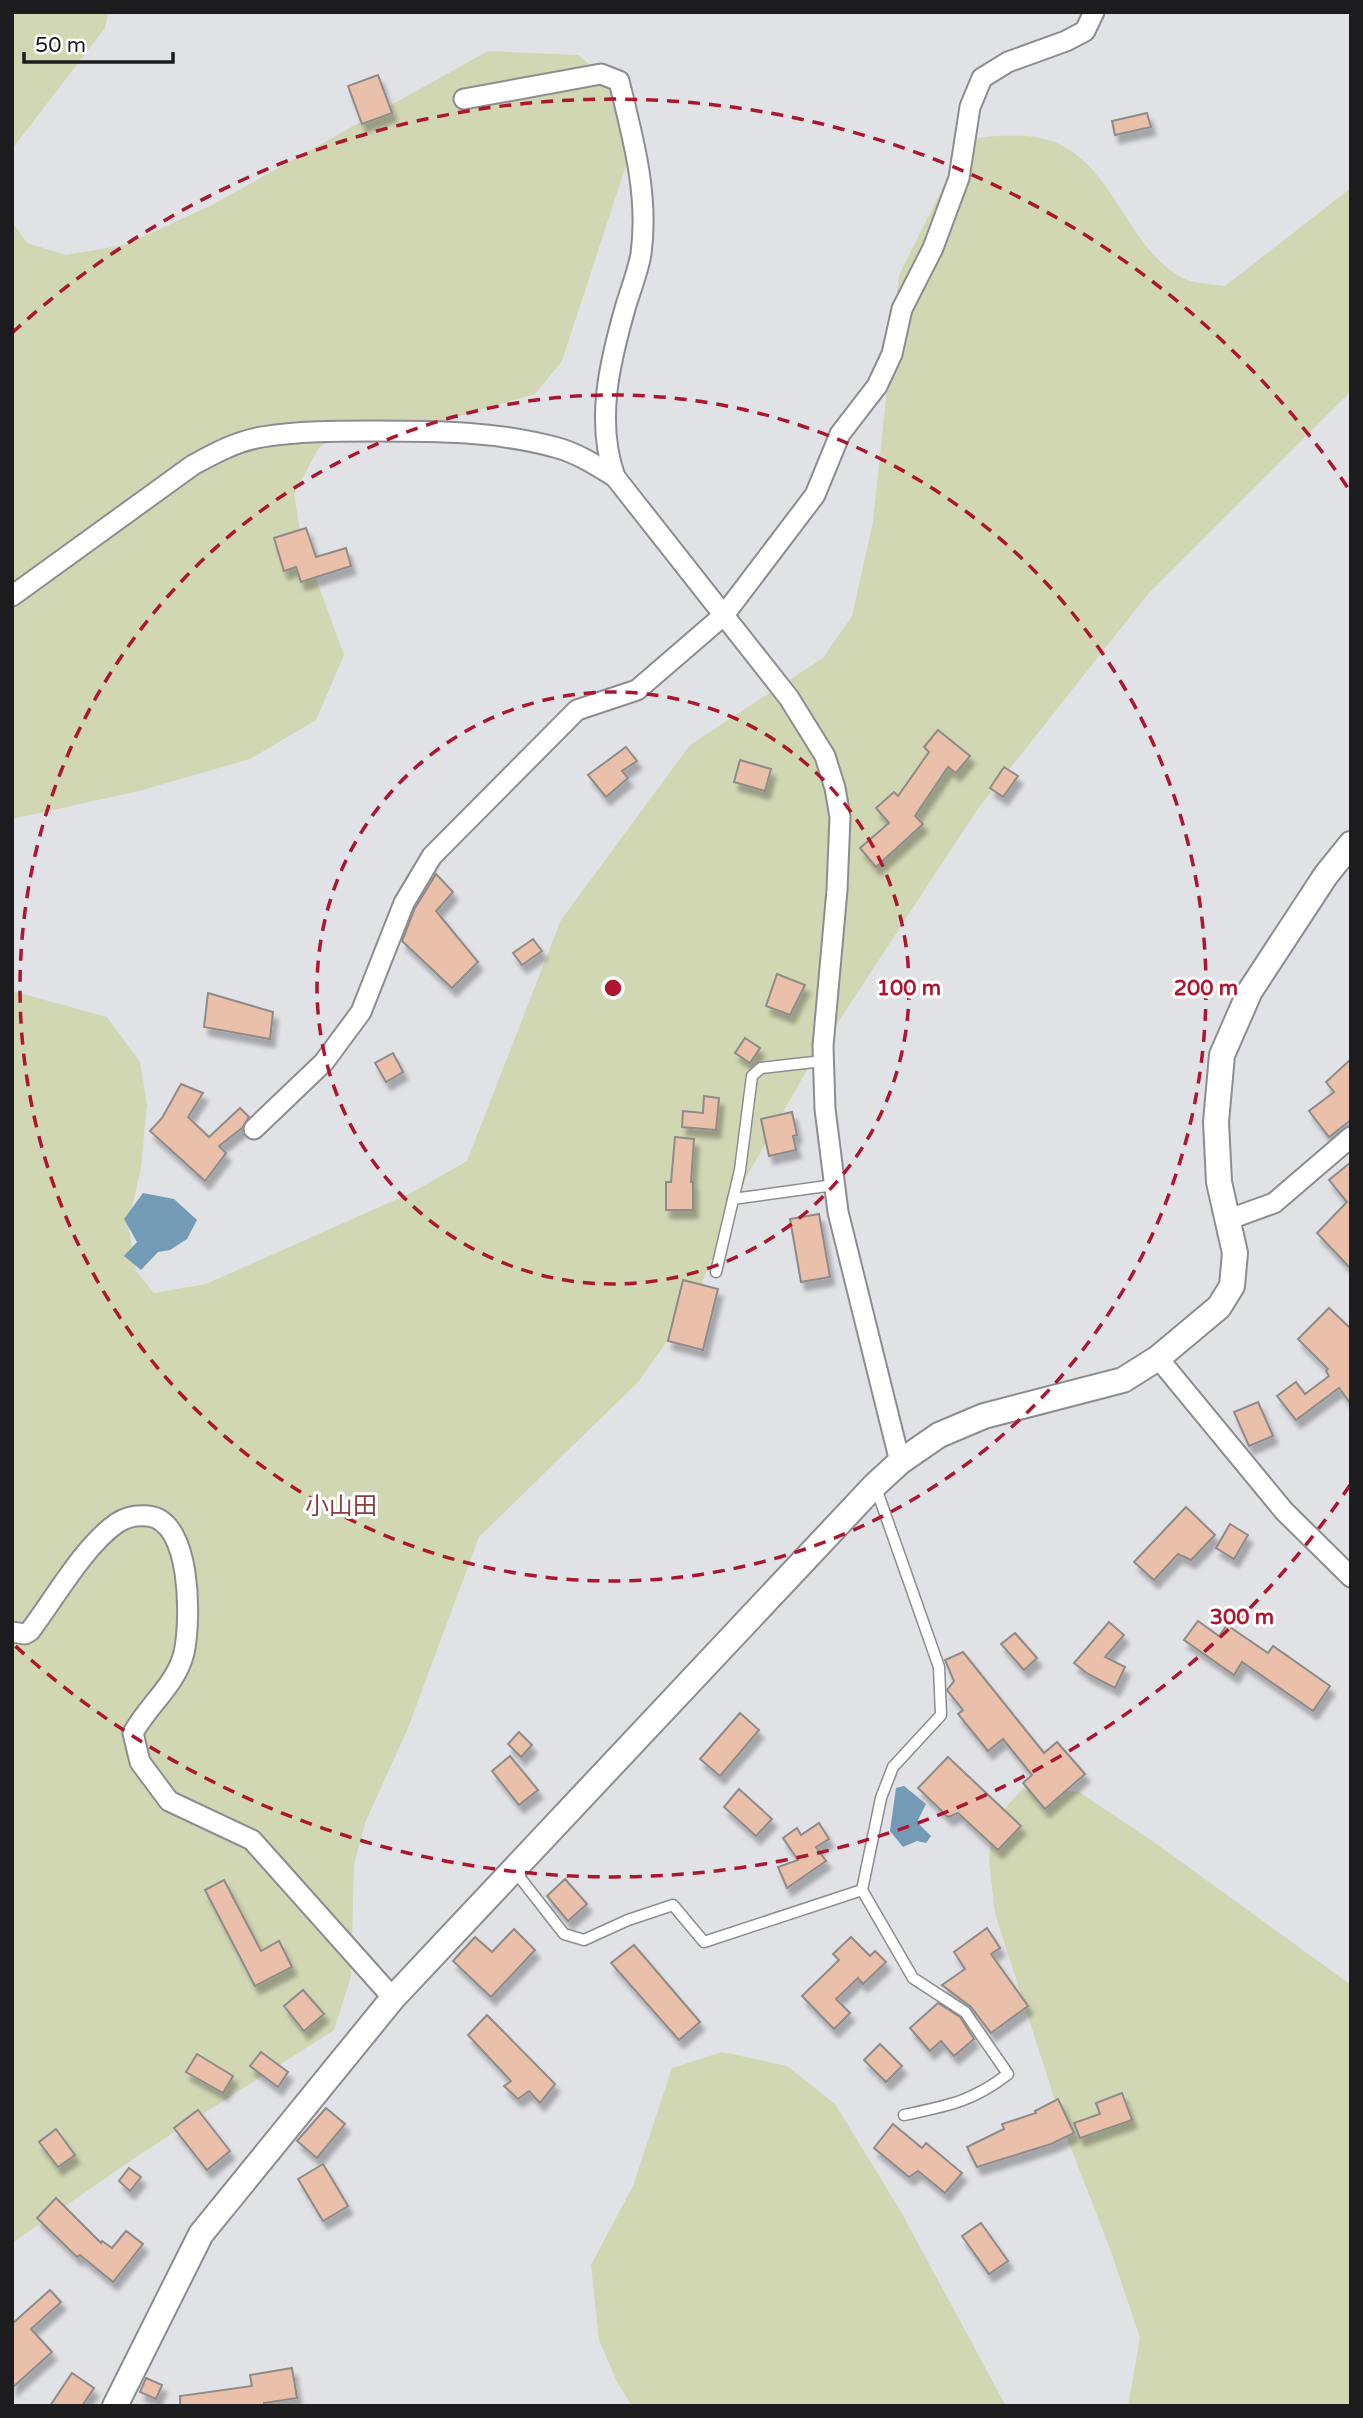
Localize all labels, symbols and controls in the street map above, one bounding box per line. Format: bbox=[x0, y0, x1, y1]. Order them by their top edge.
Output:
scale bar bbox=[24, 21, 173, 65]
text: 50 m bbox=[35, 33, 86, 58]
centre of rings bbox=[601, 976, 625, 1000]
text: 100 m bbox=[877, 976, 941, 1001]
text: 200 m bbox=[1174, 976, 1238, 1001]
district label: 小山田 bbox=[305, 1492, 377, 1521]
text: 300 m bbox=[1210, 1605, 1274, 1630]

